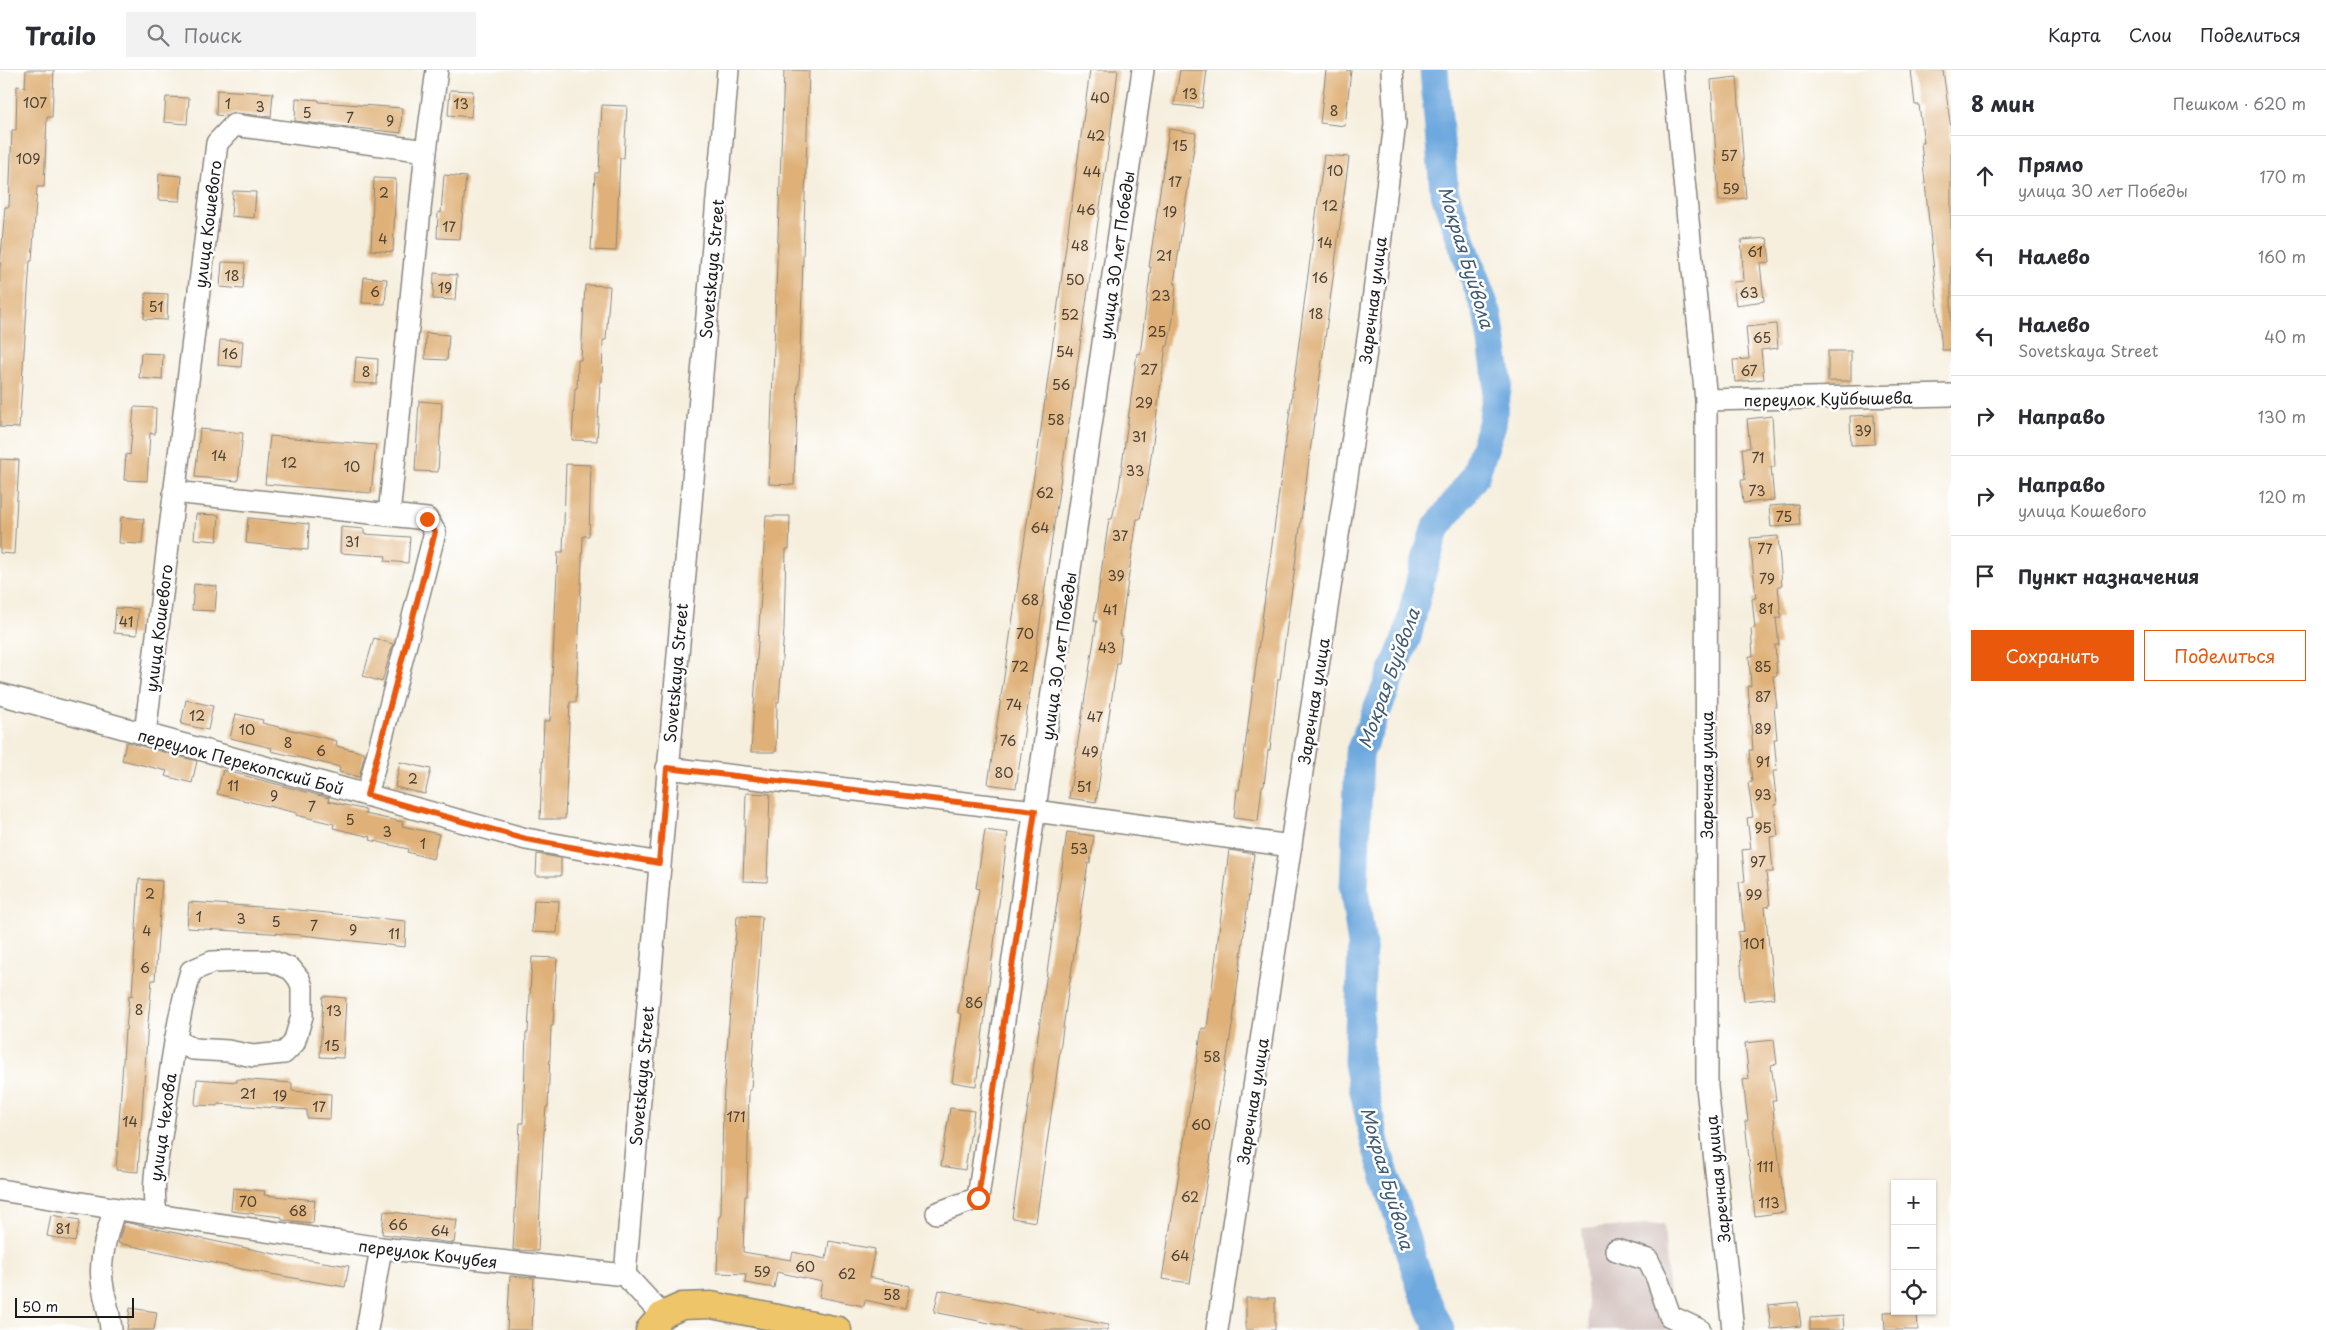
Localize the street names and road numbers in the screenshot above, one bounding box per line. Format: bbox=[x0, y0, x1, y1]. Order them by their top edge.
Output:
street label: улица Кошевого bbox=[187, 159, 227, 289]
street label: улица 30 лет Победы bbox=[1092, 169, 1140, 341]
street label: Sovetskaya Street bbox=[693, 198, 729, 340]
street label: Заречная улица bbox=[1352, 235, 1392, 365]
street label: переулок Куйбышева bbox=[1743, 385, 1913, 411]
street label: улица Кошевого bbox=[138, 563, 178, 693]
street label: улица 30 лет Победы bbox=[1034, 570, 1082, 742]
street label: Sovetskaya Street bbox=[657, 602, 693, 744]
street label: Заречная улица bbox=[1291, 636, 1335, 766]
street label: Заречная улица bbox=[1694, 711, 1718, 839]
street label: переулок Перекопский Бой bbox=[135, 722, 347, 800]
street label: Sovetskaya Street bbox=[623, 1005, 659, 1147]
street label: Заречная улица bbox=[1230, 1036, 1274, 1166]
street label: улица Чехова bbox=[143, 1071, 181, 1183]
street label: Заречная улица bbox=[1698, 1114, 1736, 1244]
street label: переулок Кочубея bbox=[357, 1233, 499, 1273]

